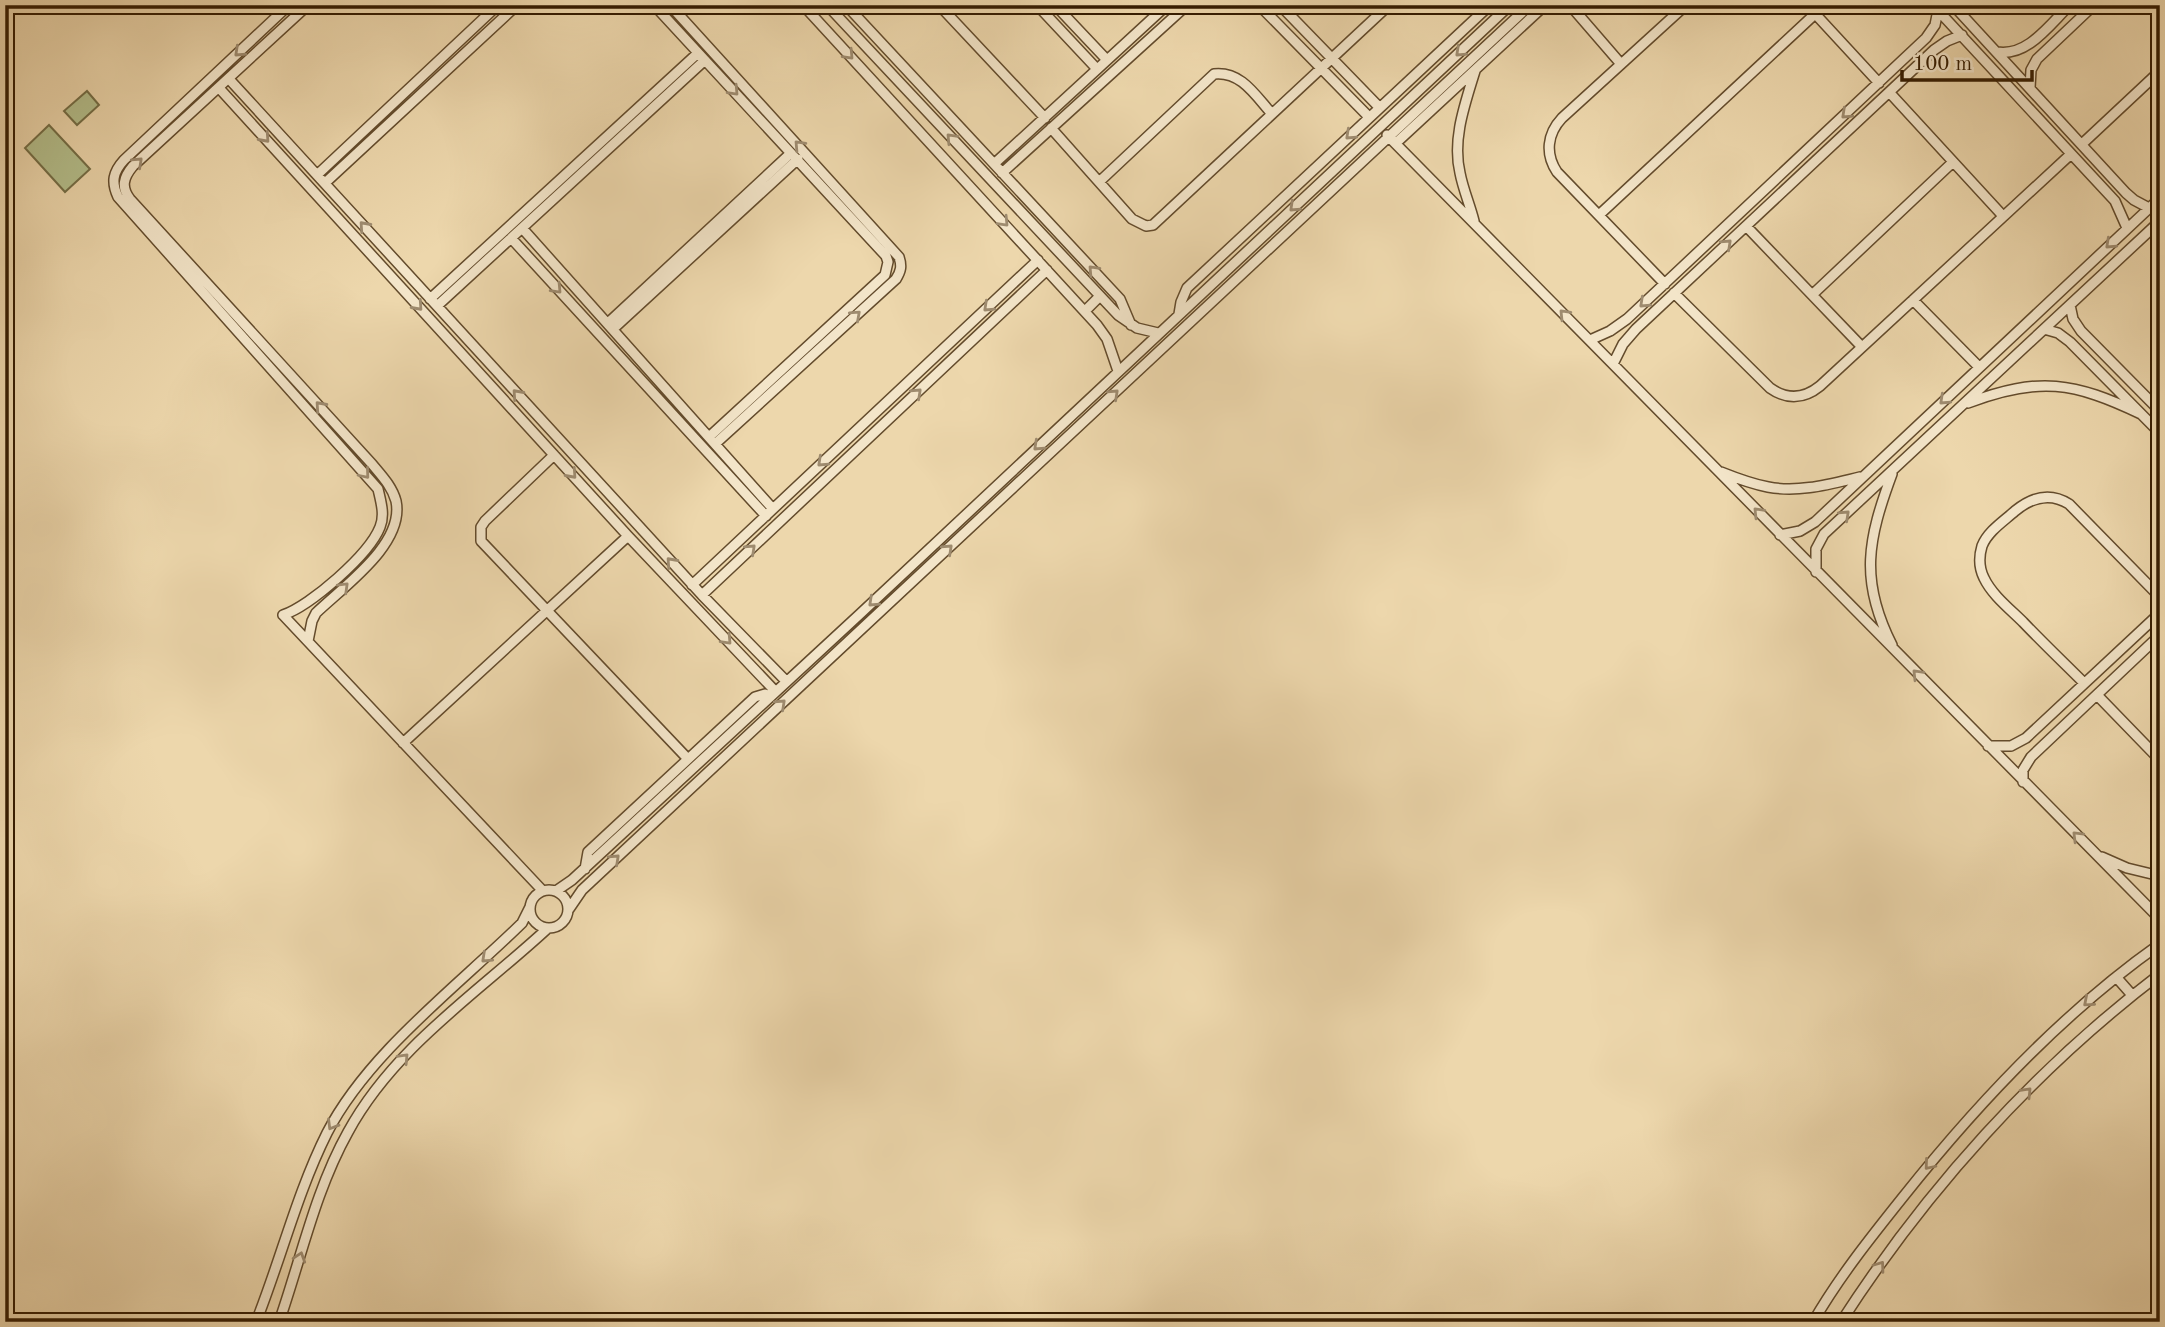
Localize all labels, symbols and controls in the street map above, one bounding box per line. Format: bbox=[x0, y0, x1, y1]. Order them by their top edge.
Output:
scale bar bbox=[1902, 38, 2032, 82]
one-way arrow bbox=[1455, 43, 1468, 56]
one-way arrow bbox=[234, 44, 247, 56]
one-way arrow bbox=[841, 47, 853, 60]
text: 100 m bbox=[1913, 54, 1972, 75]
one-way arrow bbox=[725, 83, 738, 96]
one-way arrow bbox=[1841, 105, 1854, 118]
one-way arrow bbox=[1345, 126, 1358, 139]
one-way arrow bbox=[257, 130, 269, 143]
one-way arrow bbox=[946, 133, 959, 146]
one-way arrow bbox=[795, 140, 808, 153]
one-way arrow bbox=[130, 157, 143, 170]
one-way arrow bbox=[1289, 199, 1302, 212]
one-way arrow bbox=[995, 214, 1008, 227]
one-way arrow bbox=[360, 221, 372, 234]
one-way arrow bbox=[2105, 236, 2118, 249]
one-way arrow bbox=[1719, 240, 1732, 252]
one-way arrow bbox=[1088, 265, 1101, 278]
one-way arrow bbox=[549, 281, 561, 294]
one-way arrow bbox=[1639, 295, 1652, 307]
one-way arrow bbox=[410, 298, 423, 311]
one-way arrow bbox=[983, 298, 996, 311]
one-way arrow bbox=[1560, 309, 1573, 322]
one-way arrow bbox=[848, 311, 861, 323]
one-way arrow bbox=[909, 388, 922, 401]
one-way arrow bbox=[513, 389, 526, 402]
one-way arrow bbox=[1106, 389, 1119, 402]
one-way arrow bbox=[1939, 392, 1952, 404]
one-way arrow bbox=[316, 401, 328, 414]
one-way arrow bbox=[1033, 438, 1046, 451]
one-way arrow bbox=[818, 454, 831, 467]
one-way arrow bbox=[357, 466, 370, 478]
one-way arrow bbox=[563, 466, 576, 479]
one-way arrow bbox=[1753, 507, 1766, 520]
one-way arrow bbox=[1837, 511, 1850, 523]
one-way arrow bbox=[743, 544, 756, 557]
one-way arrow bbox=[940, 544, 953, 557]
one-way arrow bbox=[667, 557, 679, 570]
one-way arrow bbox=[336, 582, 349, 595]
one-way arrow bbox=[868, 594, 881, 607]
one-way arrow bbox=[719, 632, 731, 645]
one-way arrow bbox=[1912, 670, 1925, 683]
one-way arrow bbox=[773, 699, 786, 712]
one-way arrow bbox=[2072, 832, 2085, 845]
one-way arrow bbox=[607, 855, 620, 868]
one-way arrow bbox=[481, 949, 494, 962]
one-way arrow bbox=[2083, 994, 2096, 1006]
one-way arrow bbox=[396, 1053, 408, 1066]
one-way arrow bbox=[2018, 1087, 2031, 1100]
one-way arrow bbox=[328, 1117, 341, 1130]
one-way arrow bbox=[1925, 1156, 1937, 1169]
one-way arrow bbox=[292, 1251, 306, 1264]
one-way arrow bbox=[1872, 1261, 1884, 1274]

